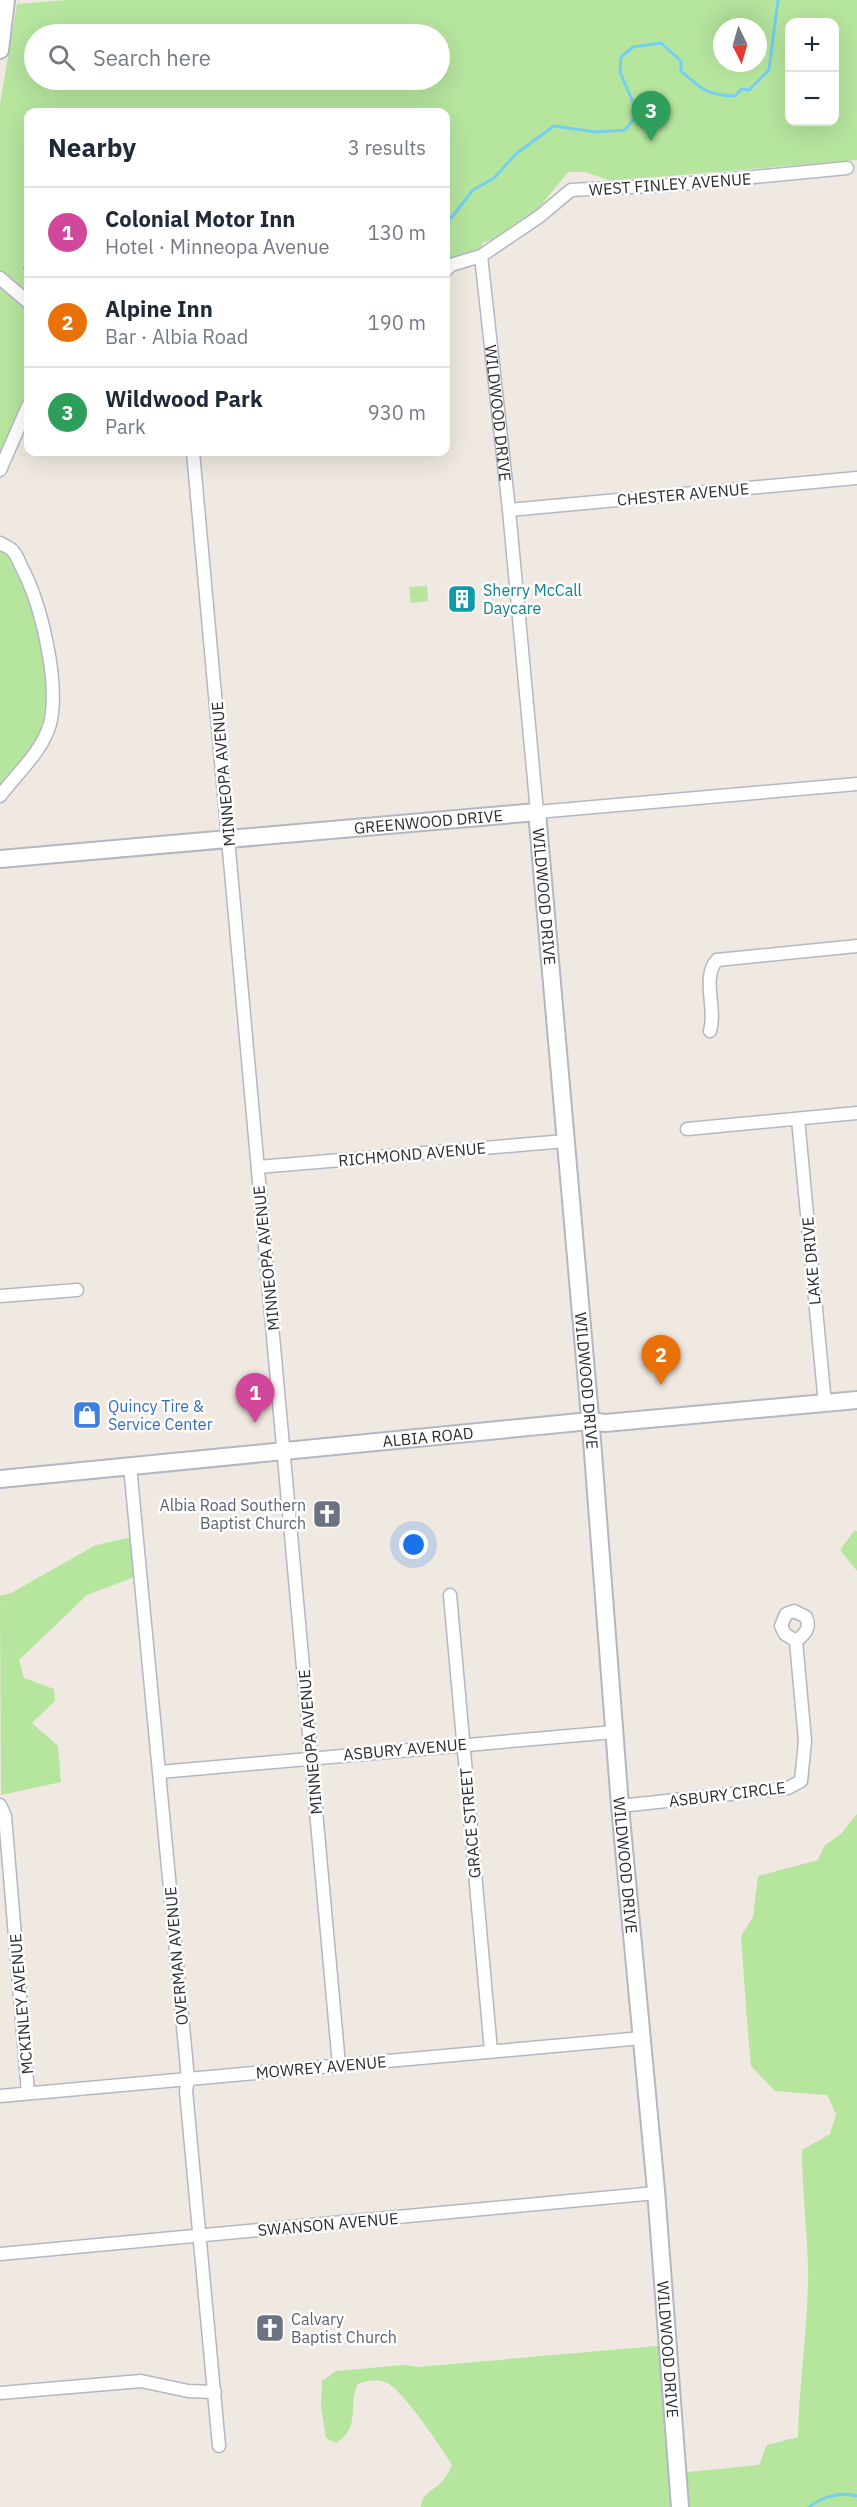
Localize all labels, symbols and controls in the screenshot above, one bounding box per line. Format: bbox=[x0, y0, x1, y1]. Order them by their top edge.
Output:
north arrow bbox=[713, 18, 767, 72]
map controls bbox=[785, 18, 839, 126]
button: + bbox=[785, 18, 839, 72]
search box bbox=[24, 24, 450, 90]
icon: search bbox=[45, 41, 78, 74]
text: Search here bbox=[93, 43, 211, 72]
button: − bbox=[785, 72, 839, 126]
pin: 3 bbox=[632, 92, 670, 141]
text: Nearby bbox=[48, 130, 136, 164]
text: 3 results bbox=[348, 134, 426, 161]
street label: WEST FINLEY AVENUE bbox=[588, 168, 752, 200]
text: Colonial Motor Inn bbox=[105, 204, 295, 233]
text: 1 bbox=[62, 219, 74, 246]
text: 130 m bbox=[368, 219, 426, 246]
text: Hotel · Minneopa Avenue bbox=[105, 233, 330, 260]
text: Alpine Inn bbox=[105, 294, 213, 323]
text: 2 bbox=[62, 309, 74, 336]
text: 190 m bbox=[368, 309, 426, 336]
text: Bar · Albia Road bbox=[105, 323, 248, 350]
street label: WILDWOOD DRIVE bbox=[481, 344, 516, 482]
text: Wildwood Park bbox=[105, 384, 263, 413]
text: 3 bbox=[62, 399, 74, 426]
text: 930 m bbox=[368, 399, 426, 426]
text: Park bbox=[105, 413, 145, 440]
street label: CHESTER AVENUE bbox=[616, 478, 750, 510]
place label: Sherry McCall Daycare bbox=[483, 580, 582, 618]
building icon: Sherry McCall Daycare bbox=[446, 583, 478, 615]
street label: MINNEOPA AVENUE bbox=[207, 700, 239, 848]
street label: GREENWOOD DRIVE bbox=[353, 805, 504, 838]
street label: WILDWOOD DRIVE bbox=[528, 827, 560, 966]
street label: RICHMOND AVENUE bbox=[337, 1138, 487, 1170]
street label: MINNEOPA AVENUE bbox=[248, 1184, 284, 1332]
street label: LAKE DRIVE bbox=[797, 1216, 825, 1306]
street label: WILDWOOD DRIVE bbox=[571, 1311, 603, 1450]
pin: 2 bbox=[642, 1336, 680, 1385]
pin: 1 bbox=[236, 1374, 274, 1423]
place label: Quincy Tire & Service Center bbox=[108, 1396, 213, 1434]
shop icon: Quincy Tire & Service Center bbox=[71, 1399, 103, 1431]
street label: ALBIA ROAD bbox=[381, 1423, 474, 1451]
place label: Albia Road Southern Baptist Church bbox=[159, 1495, 306, 1533]
church icon: Albia Road Southern Baptist Church bbox=[311, 1498, 343, 1530]
your location bbox=[399, 1530, 428, 1559]
street label: MINNEOPA AVENUE bbox=[294, 1668, 326, 1816]
street label: ASBURY AVENUE bbox=[342, 1734, 468, 1764]
street label: GRACE STREET bbox=[455, 1767, 485, 1879]
street label: ASBURY CIRCLE bbox=[667, 1777, 787, 1811]
street label: WILDWOOD DRIVE bbox=[609, 1796, 642, 1935]
street label: OVERMAN AVENUE bbox=[160, 1886, 192, 2026]
street label: MCKINLEY AVENUE bbox=[5, 1933, 37, 2075]
street label: MOWREY AVENUE bbox=[255, 2051, 387, 2083]
street label: SWANSON AVENUE bbox=[257, 2208, 399, 2240]
street label: WILDWOOD DRIVE bbox=[653, 2280, 683, 2419]
place label: Calvary Baptist Church bbox=[291, 2309, 397, 2347]
church icon: Calvary Baptist Church bbox=[254, 2312, 286, 2344]

